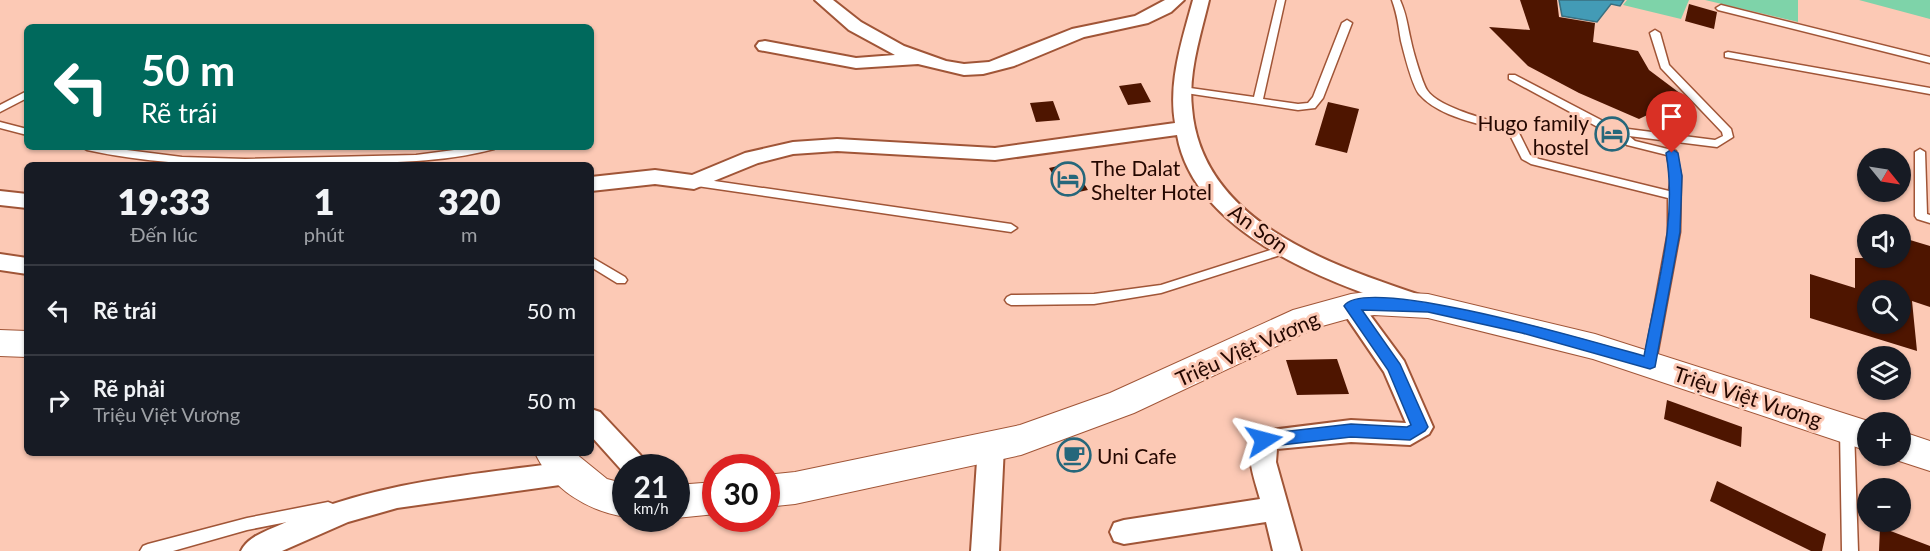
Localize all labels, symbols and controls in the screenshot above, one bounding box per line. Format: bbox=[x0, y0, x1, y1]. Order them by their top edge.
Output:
text: 50 m bbox=[141, 45, 235, 95]
icon: left bbox=[42, 48, 120, 126]
pin bbox=[1646, 91, 1697, 153]
text: Rẽ trái bbox=[141, 96, 217, 129]
icon: arrive bbox=[1655, 100, 1688, 133]
place label: Hugo family hostel bbox=[1478, 110, 1589, 159]
hotel icon: Hugo family hostel bbox=[1594, 116, 1630, 152]
north arrow bbox=[1857, 148, 1911, 202]
map controls bbox=[1857, 148, 1911, 532]
place label: The Dalat Shelter Hotel bbox=[1091, 155, 1212, 204]
hotel icon: The Dalat Shelter Hotel bbox=[1050, 161, 1086, 197]
text: 19:33 bbox=[117, 179, 210, 223]
text: 1 bbox=[314, 179, 335, 223]
text: 320 bbox=[438, 179, 501, 223]
street label: An Sơn bbox=[1224, 198, 1294, 258]
button: sound bbox=[1857, 214, 1911, 268]
text: Đến lúc bbox=[130, 222, 198, 246]
text: phút bbox=[304, 222, 345, 246]
text: m bbox=[461, 222, 477, 246]
button: search bbox=[1857, 280, 1911, 334]
icon: left bbox=[42, 294, 75, 327]
text: Rẽ trái bbox=[93, 297, 157, 324]
text: 50 m bbox=[527, 297, 576, 324]
street label: Triệu Việt Vương bbox=[1171, 305, 1323, 391]
button: layers bbox=[1857, 346, 1911, 400]
street label: Triệu Việt Vương bbox=[1671, 360, 1825, 432]
text: Rẽ phải bbox=[93, 375, 165, 402]
icon: right bbox=[42, 384, 75, 417]
text: 50 m bbox=[527, 387, 576, 414]
text: Triệu Việt Vương bbox=[93, 402, 240, 426]
position arrow bbox=[1232, 408, 1296, 472]
button: + bbox=[1857, 412, 1911, 466]
cafe icon: Uni Cafe bbox=[1056, 437, 1092, 473]
place label: Uni Cafe bbox=[1097, 443, 1177, 468]
speed limit sign: 30 bbox=[702, 454, 780, 532]
text: 21 bbox=[634, 468, 668, 504]
button: − bbox=[1857, 478, 1911, 532]
text: km/h bbox=[633, 499, 669, 517]

